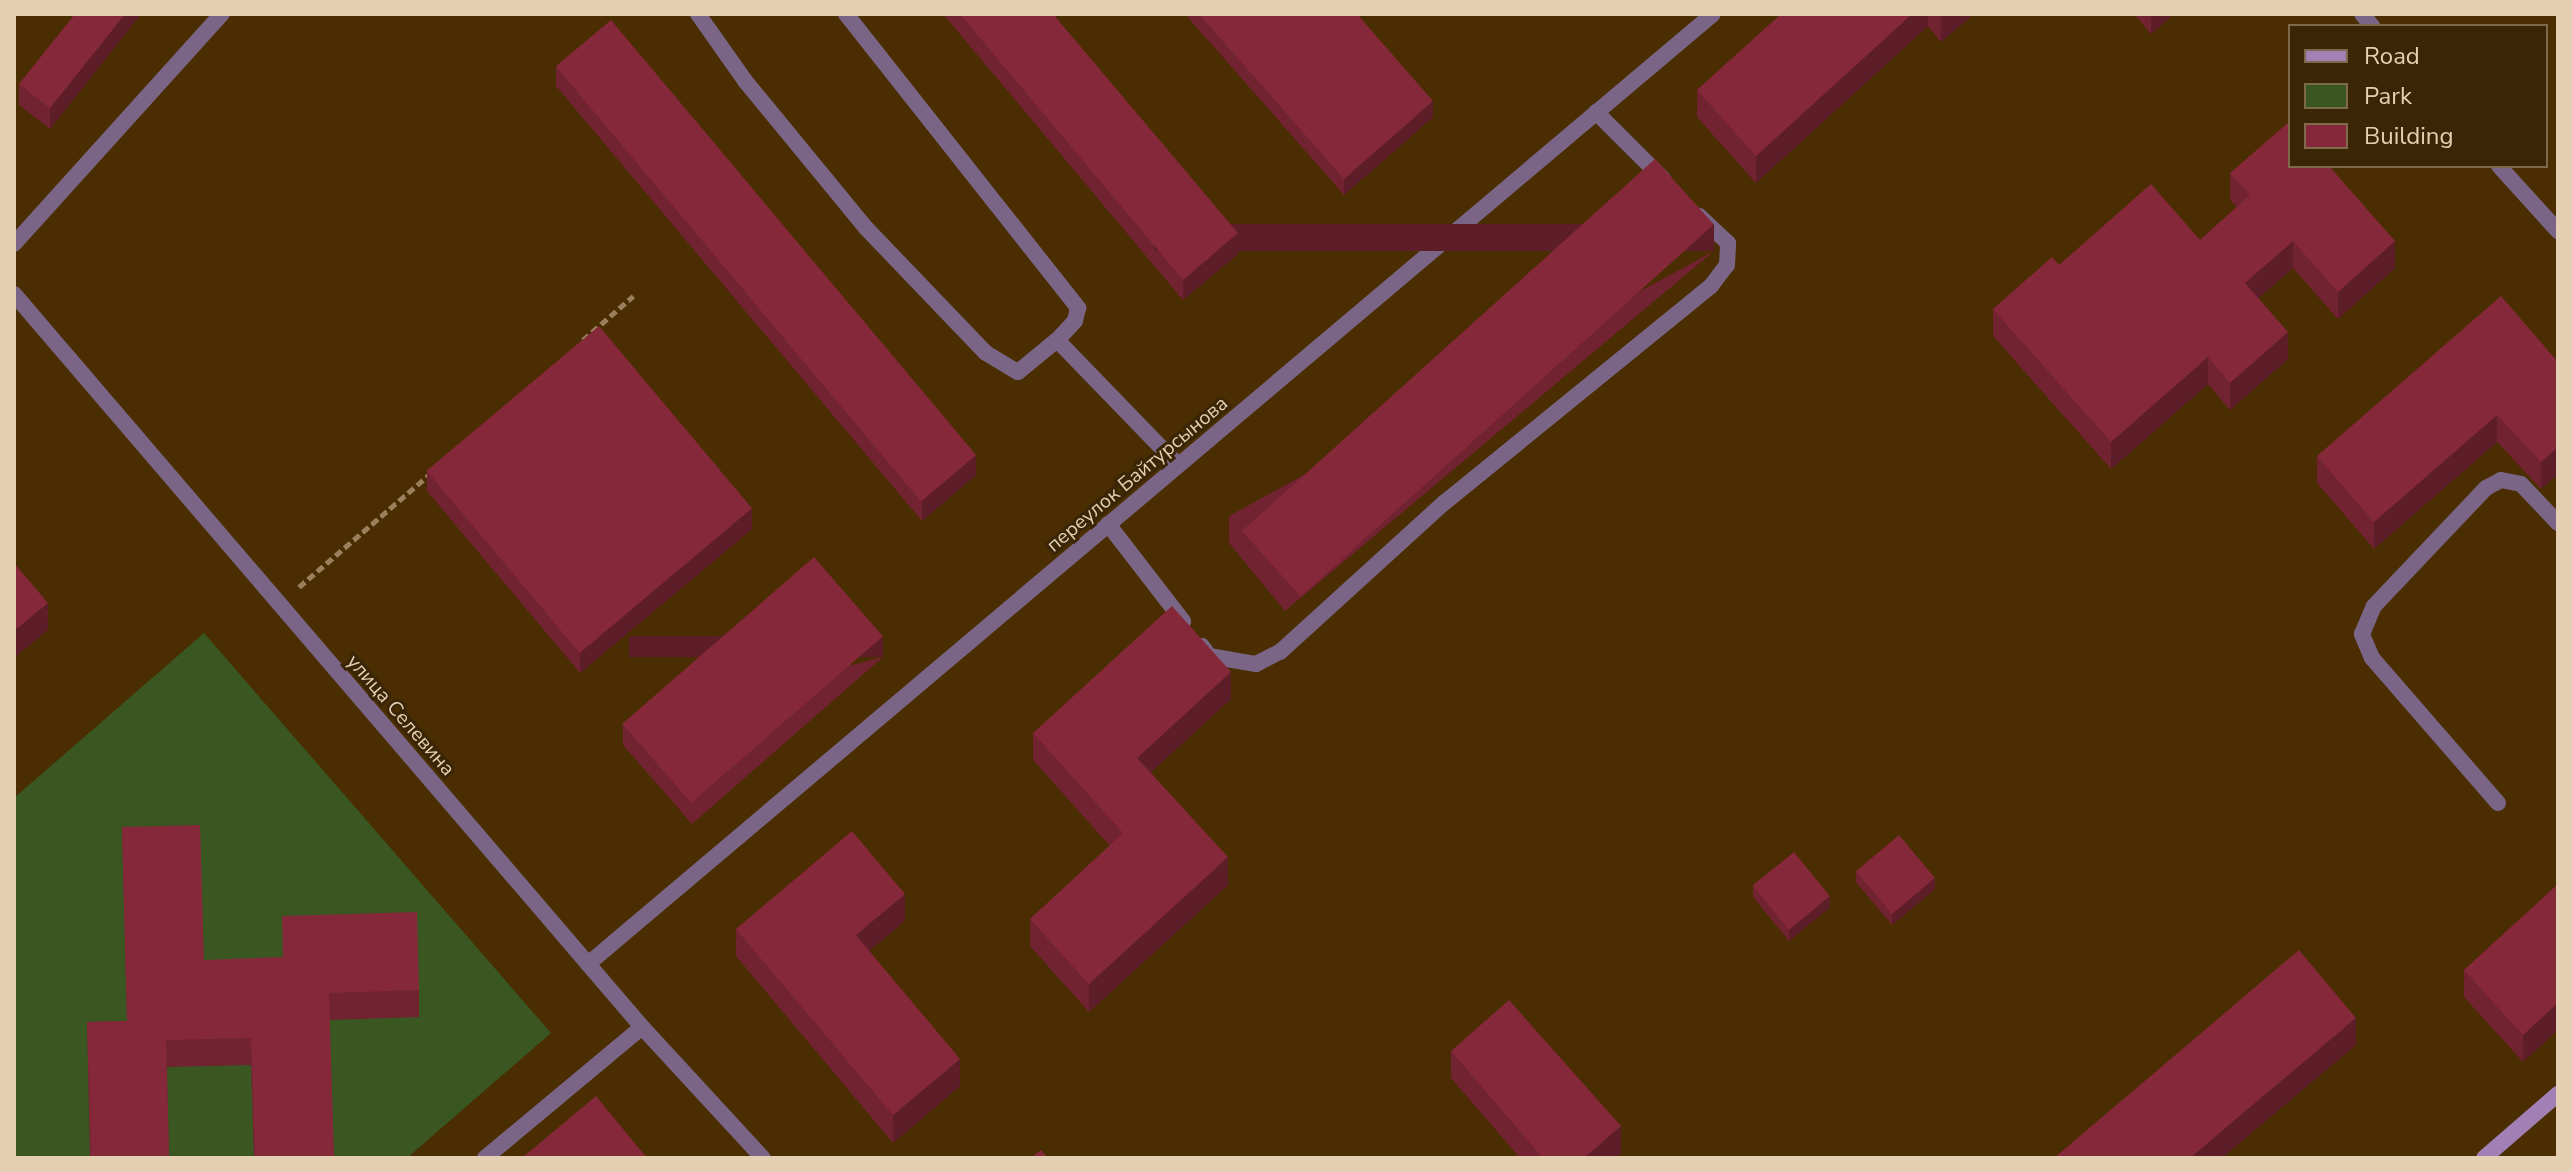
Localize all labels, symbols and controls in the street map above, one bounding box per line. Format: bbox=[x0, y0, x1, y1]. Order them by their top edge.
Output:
legend bbox=[2288, 24, 2548, 168]
text: Road bbox=[2364, 40, 2420, 72]
text: Park bbox=[2364, 80, 2412, 112]
text: Building bbox=[2364, 120, 2454, 152]
street label: переулок Байтурсынова bbox=[1042, 391, 1232, 557]
street label: улица Селевина bbox=[342, 650, 460, 780]

